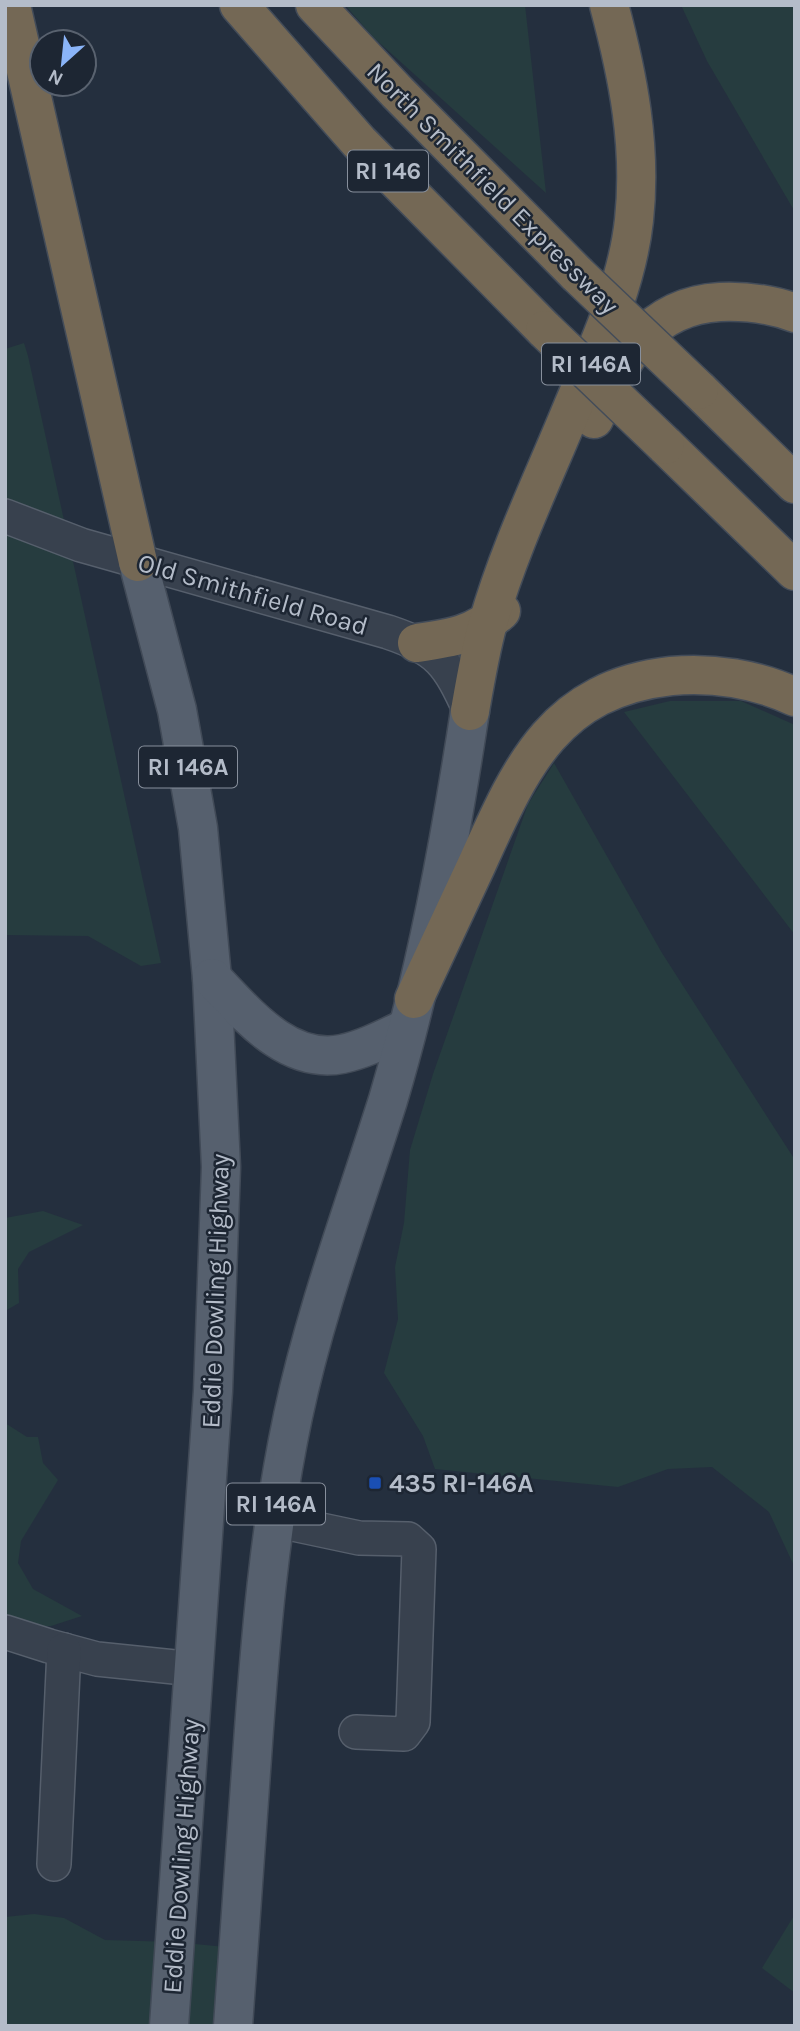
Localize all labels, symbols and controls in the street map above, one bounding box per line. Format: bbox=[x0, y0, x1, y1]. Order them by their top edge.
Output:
north arrow bbox=[28, 28, 98, 98]
street label: North Smithfield Expressway bbox=[360, 56, 625, 321]
text: N bbox=[45, 64, 67, 90]
road number: RI 146 bbox=[348, 150, 428, 191]
road number: RI 146A bbox=[542, 344, 640, 384]
street label: Old Smithfield Road bbox=[134, 547, 371, 642]
road number: RI 146A bbox=[139, 746, 237, 788]
street label: Eddie Dowling Highway bbox=[195, 1153, 236, 1429]
place label: 435 RI-146A bbox=[389, 1468, 534, 1499]
marker: 435 RI-146A bbox=[367, 1475, 383, 1491]
road number: RI 146A bbox=[227, 1484, 325, 1524]
street label: Eddie Dowling Highway bbox=[156, 1718, 207, 1994]

